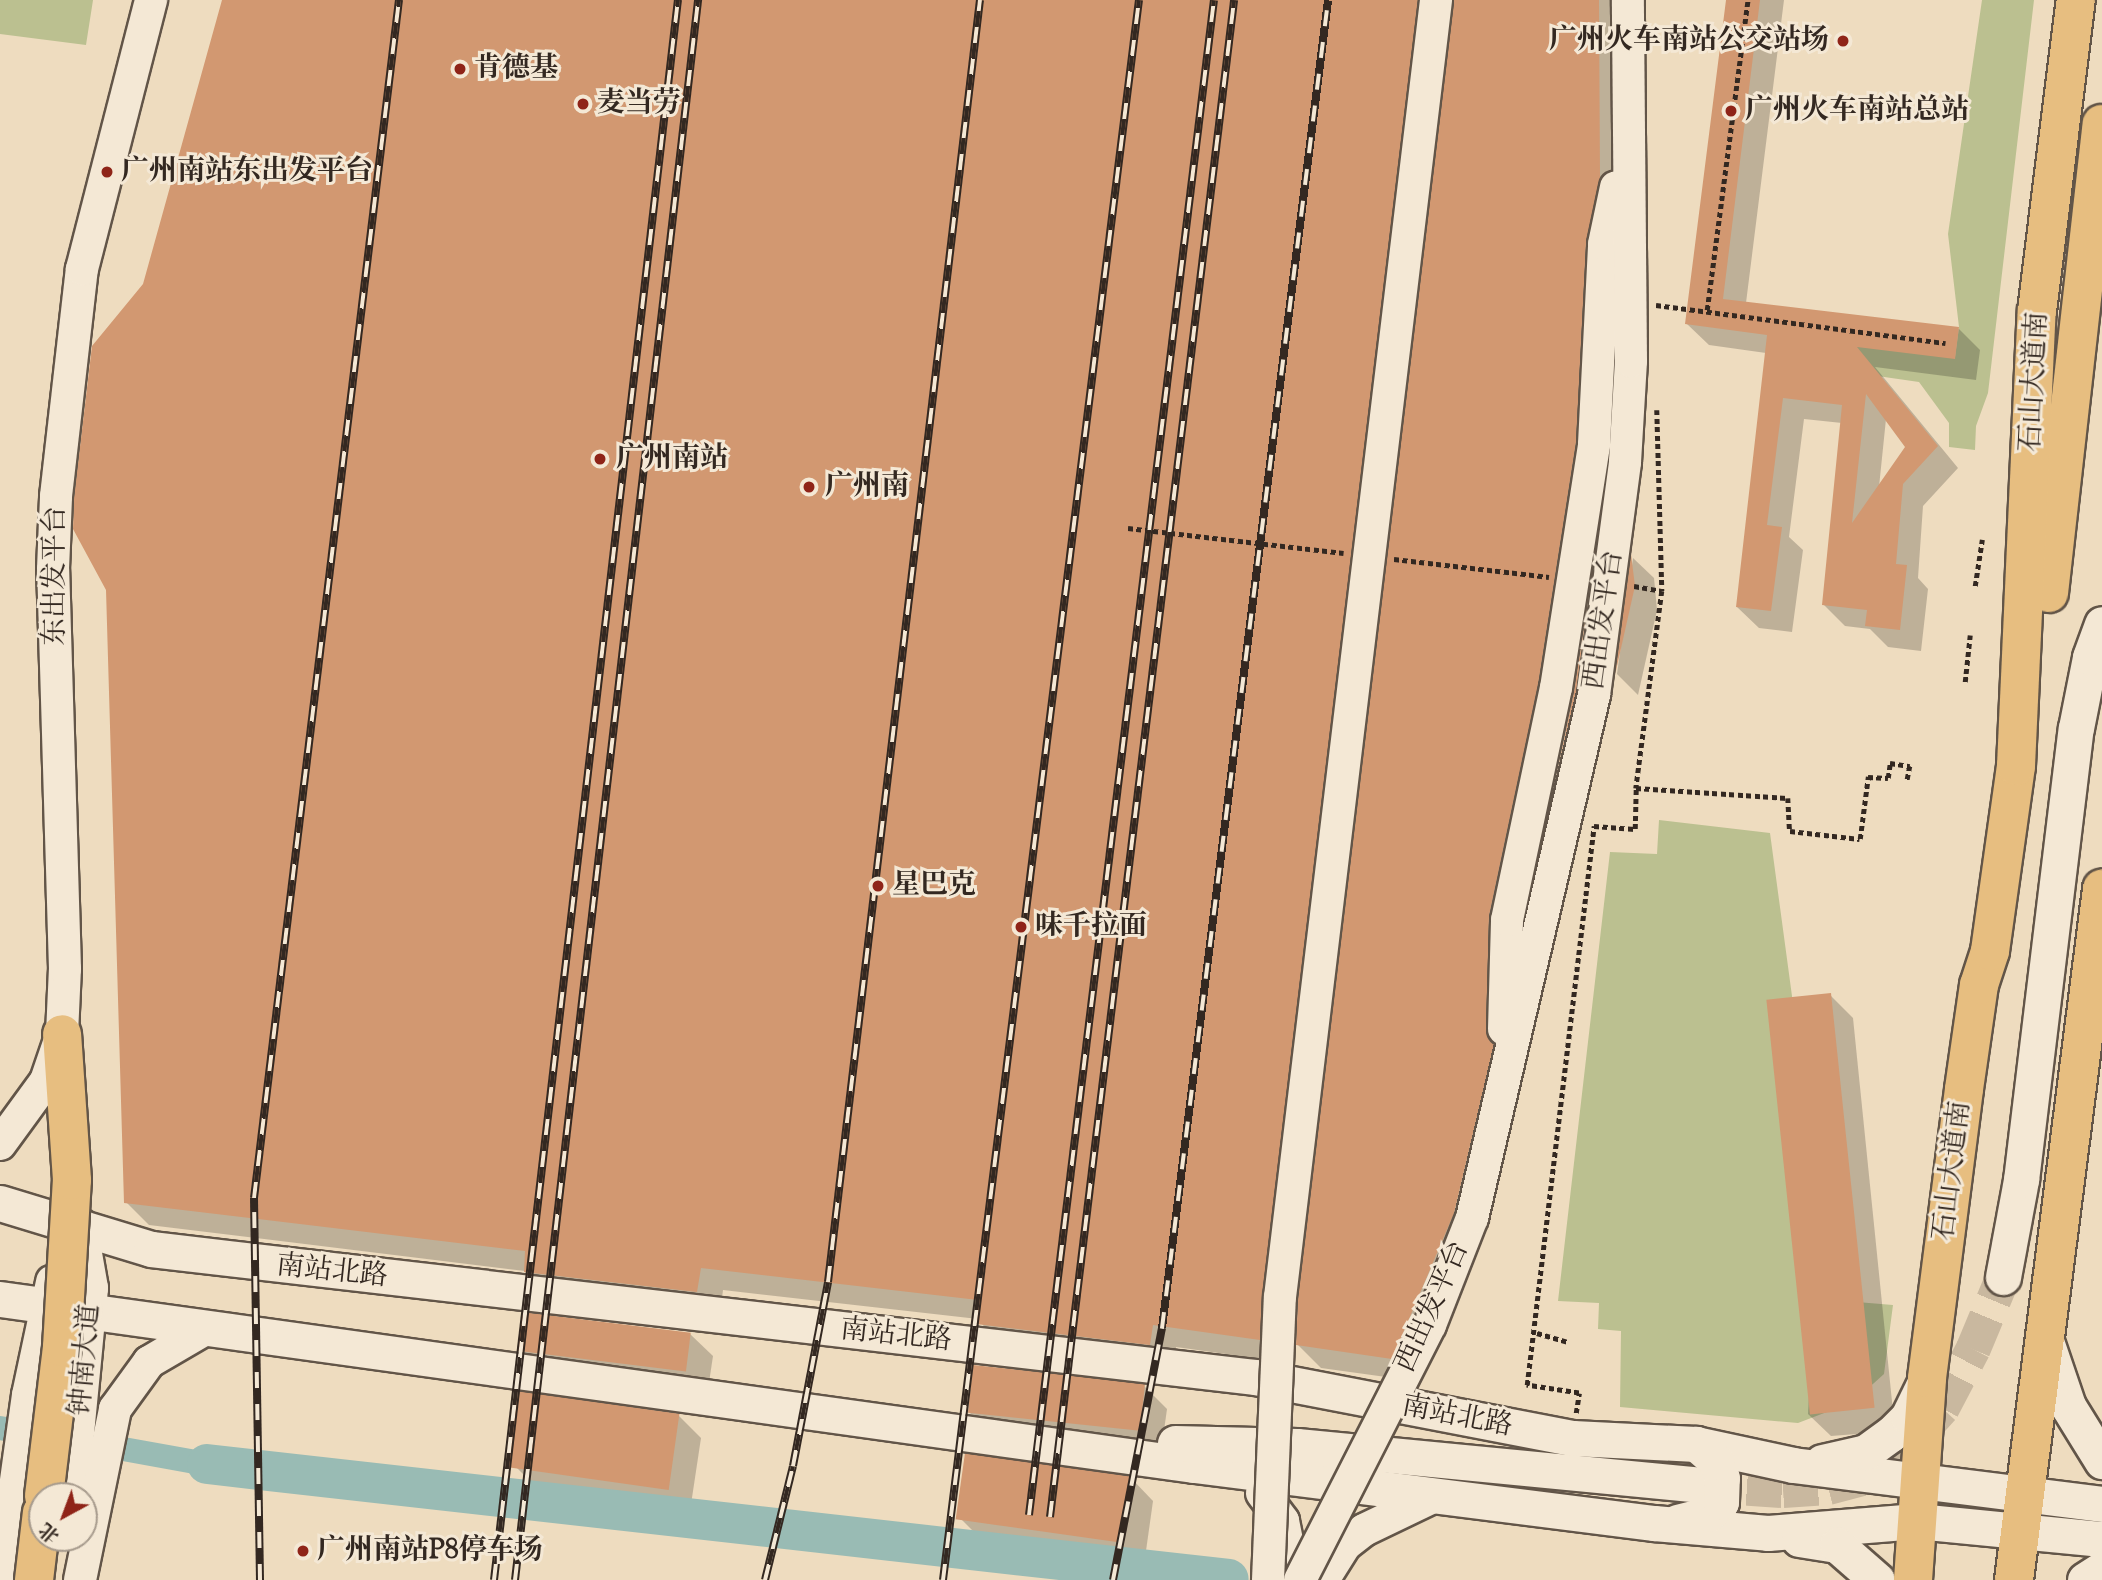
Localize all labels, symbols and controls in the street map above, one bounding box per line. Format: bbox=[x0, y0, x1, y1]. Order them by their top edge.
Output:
place label: 广州火车南站公交站场 bbox=[1549, 24, 1829, 58]
marker: 广州火车南站公交站场 bbox=[1835, 33, 1851, 49]
place label: 肯德基 bbox=[474, 52, 558, 86]
marker: 肯德基 bbox=[452, 61, 468, 77]
place label: 麦当劳 bbox=[597, 87, 681, 121]
place label: 广州火车南站总站 bbox=[1745, 94, 1969, 128]
marker: 麦当劳 bbox=[575, 96, 591, 112]
marker: 广州火车南站总站 bbox=[1723, 103, 1739, 119]
place label: 广州南站东出发平台 bbox=[121, 155, 373, 189]
marker: 广州南站东出发平台 bbox=[99, 164, 115, 180]
street label: 石山大道南 bbox=[2015, 311, 2055, 453]
place label: 广州南站 bbox=[616, 442, 728, 476]
marker: 广州南站 bbox=[590, 449, 610, 469]
place label: 广州南 bbox=[825, 470, 909, 504]
marker: 广州南 bbox=[799, 477, 819, 497]
street label: 东出发平台 bbox=[39, 506, 73, 646]
street label: 西出发平台 bbox=[1578, 548, 1630, 692]
place label: 星巴克 bbox=[892, 869, 976, 903]
marker: 星巴克 bbox=[870, 878, 886, 894]
place label: 味千拉面 bbox=[1035, 910, 1147, 944]
marker: 味千拉面 bbox=[1013, 919, 1029, 935]
street label: 石山大道南 bbox=[1928, 1099, 1978, 1243]
street label: 西出发平台 bbox=[1389, 1236, 1477, 1378]
street label: 南站北路 bbox=[275, 1249, 389, 1295]
street label: 钟南大道 bbox=[64, 1303, 108, 1417]
street label: 南站北路 bbox=[839, 1313, 953, 1359]
street label: 南站北路 bbox=[1399, 1390, 1515, 1444]
north arrow bbox=[28, 1482, 98, 1552]
text: 北 bbox=[34, 1515, 66, 1548]
place label: 广州南站P8停车场 bbox=[317, 1534, 543, 1568]
marker: 广州南站P8停车场 bbox=[295, 1543, 311, 1559]

